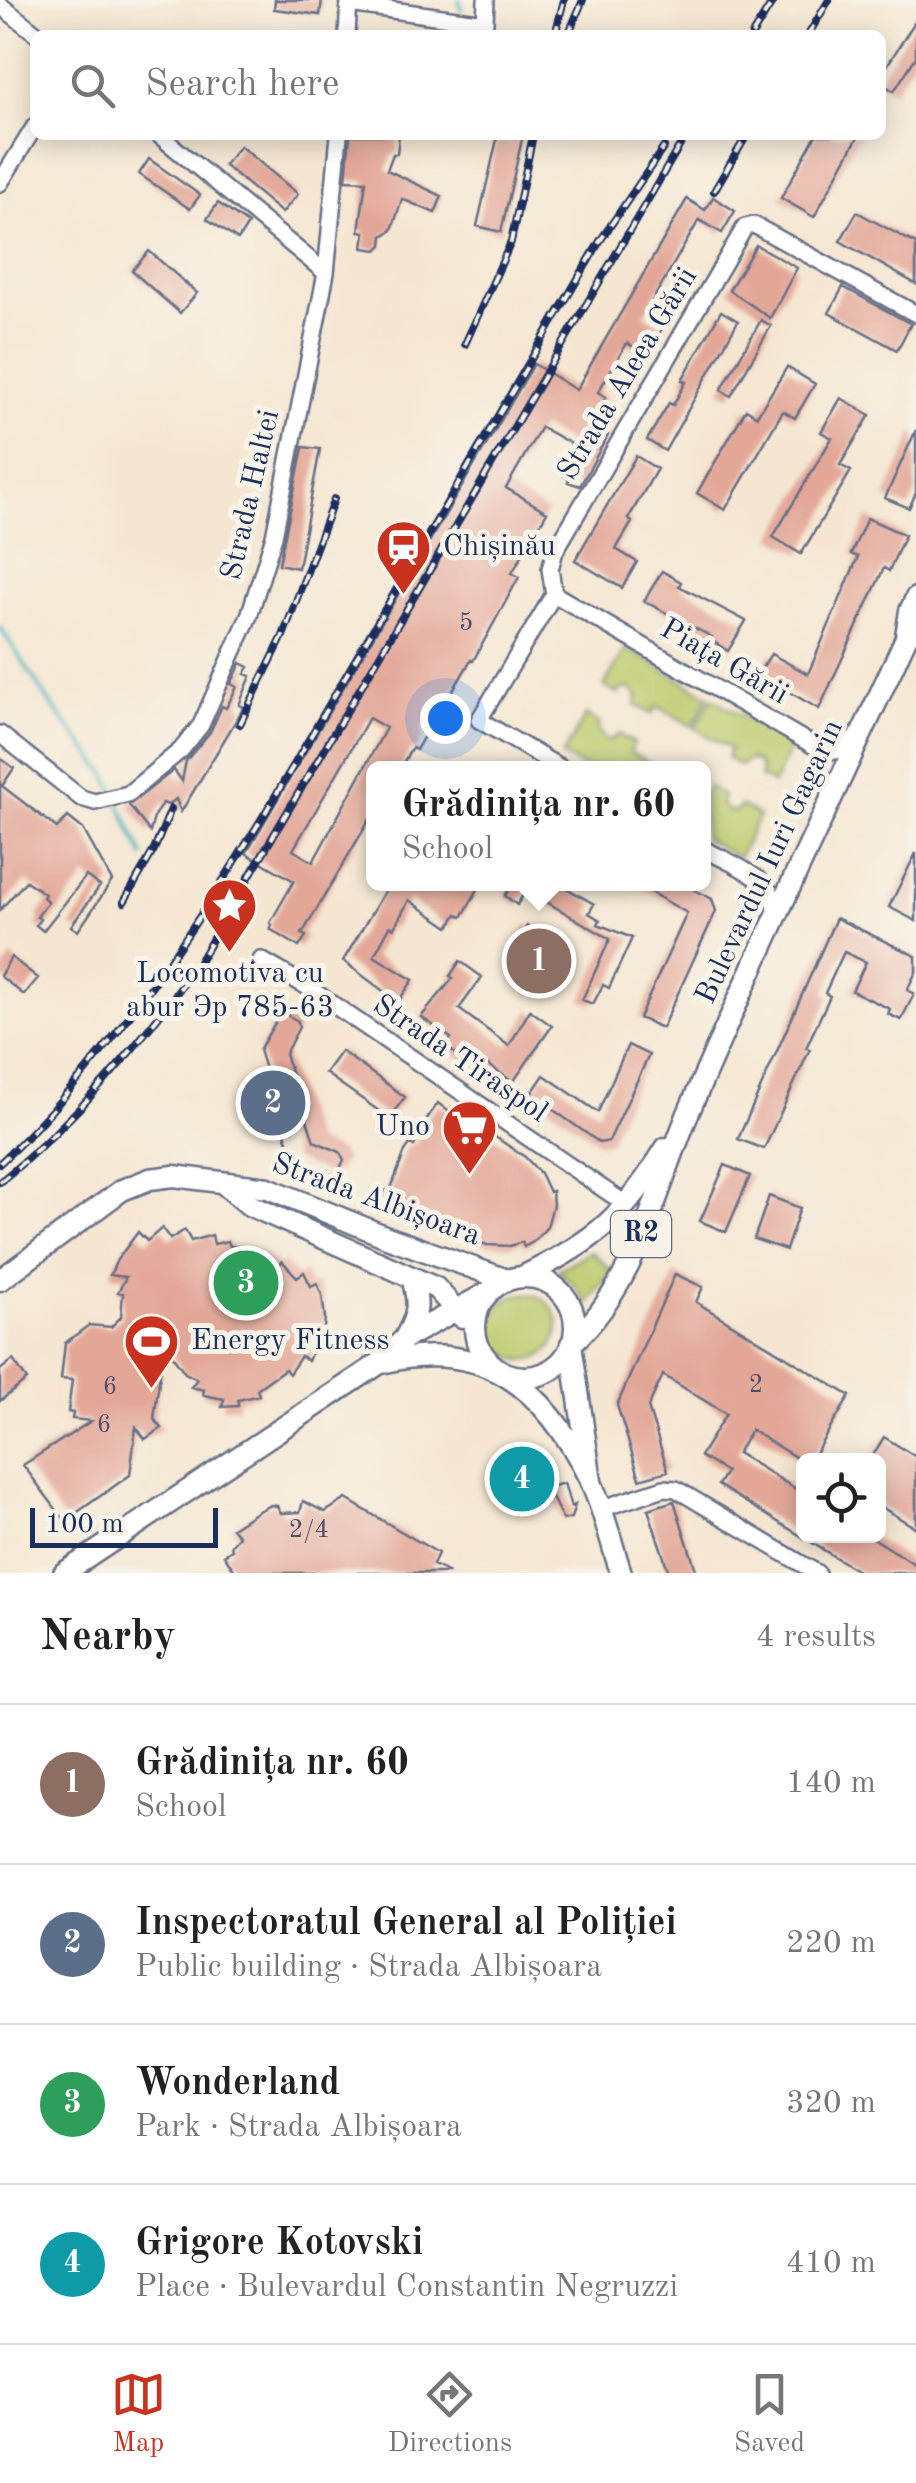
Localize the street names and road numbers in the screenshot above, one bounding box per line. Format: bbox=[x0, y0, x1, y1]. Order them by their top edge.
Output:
street label: Strada Aleea Gării bbox=[553, 263, 703, 485]
street label: Strada Haltei bbox=[217, 407, 285, 583]
street label: Piața Gării bbox=[655, 614, 793, 710]
street label: Bulevardul Iuri Gagarin bbox=[691, 715, 849, 1009]
street label: Strada Tiraspol bbox=[367, 990, 553, 1128]
street label: Strada Albișoara bbox=[268, 1148, 484, 1252]
road number: R2 bbox=[611, 1211, 671, 1257]

